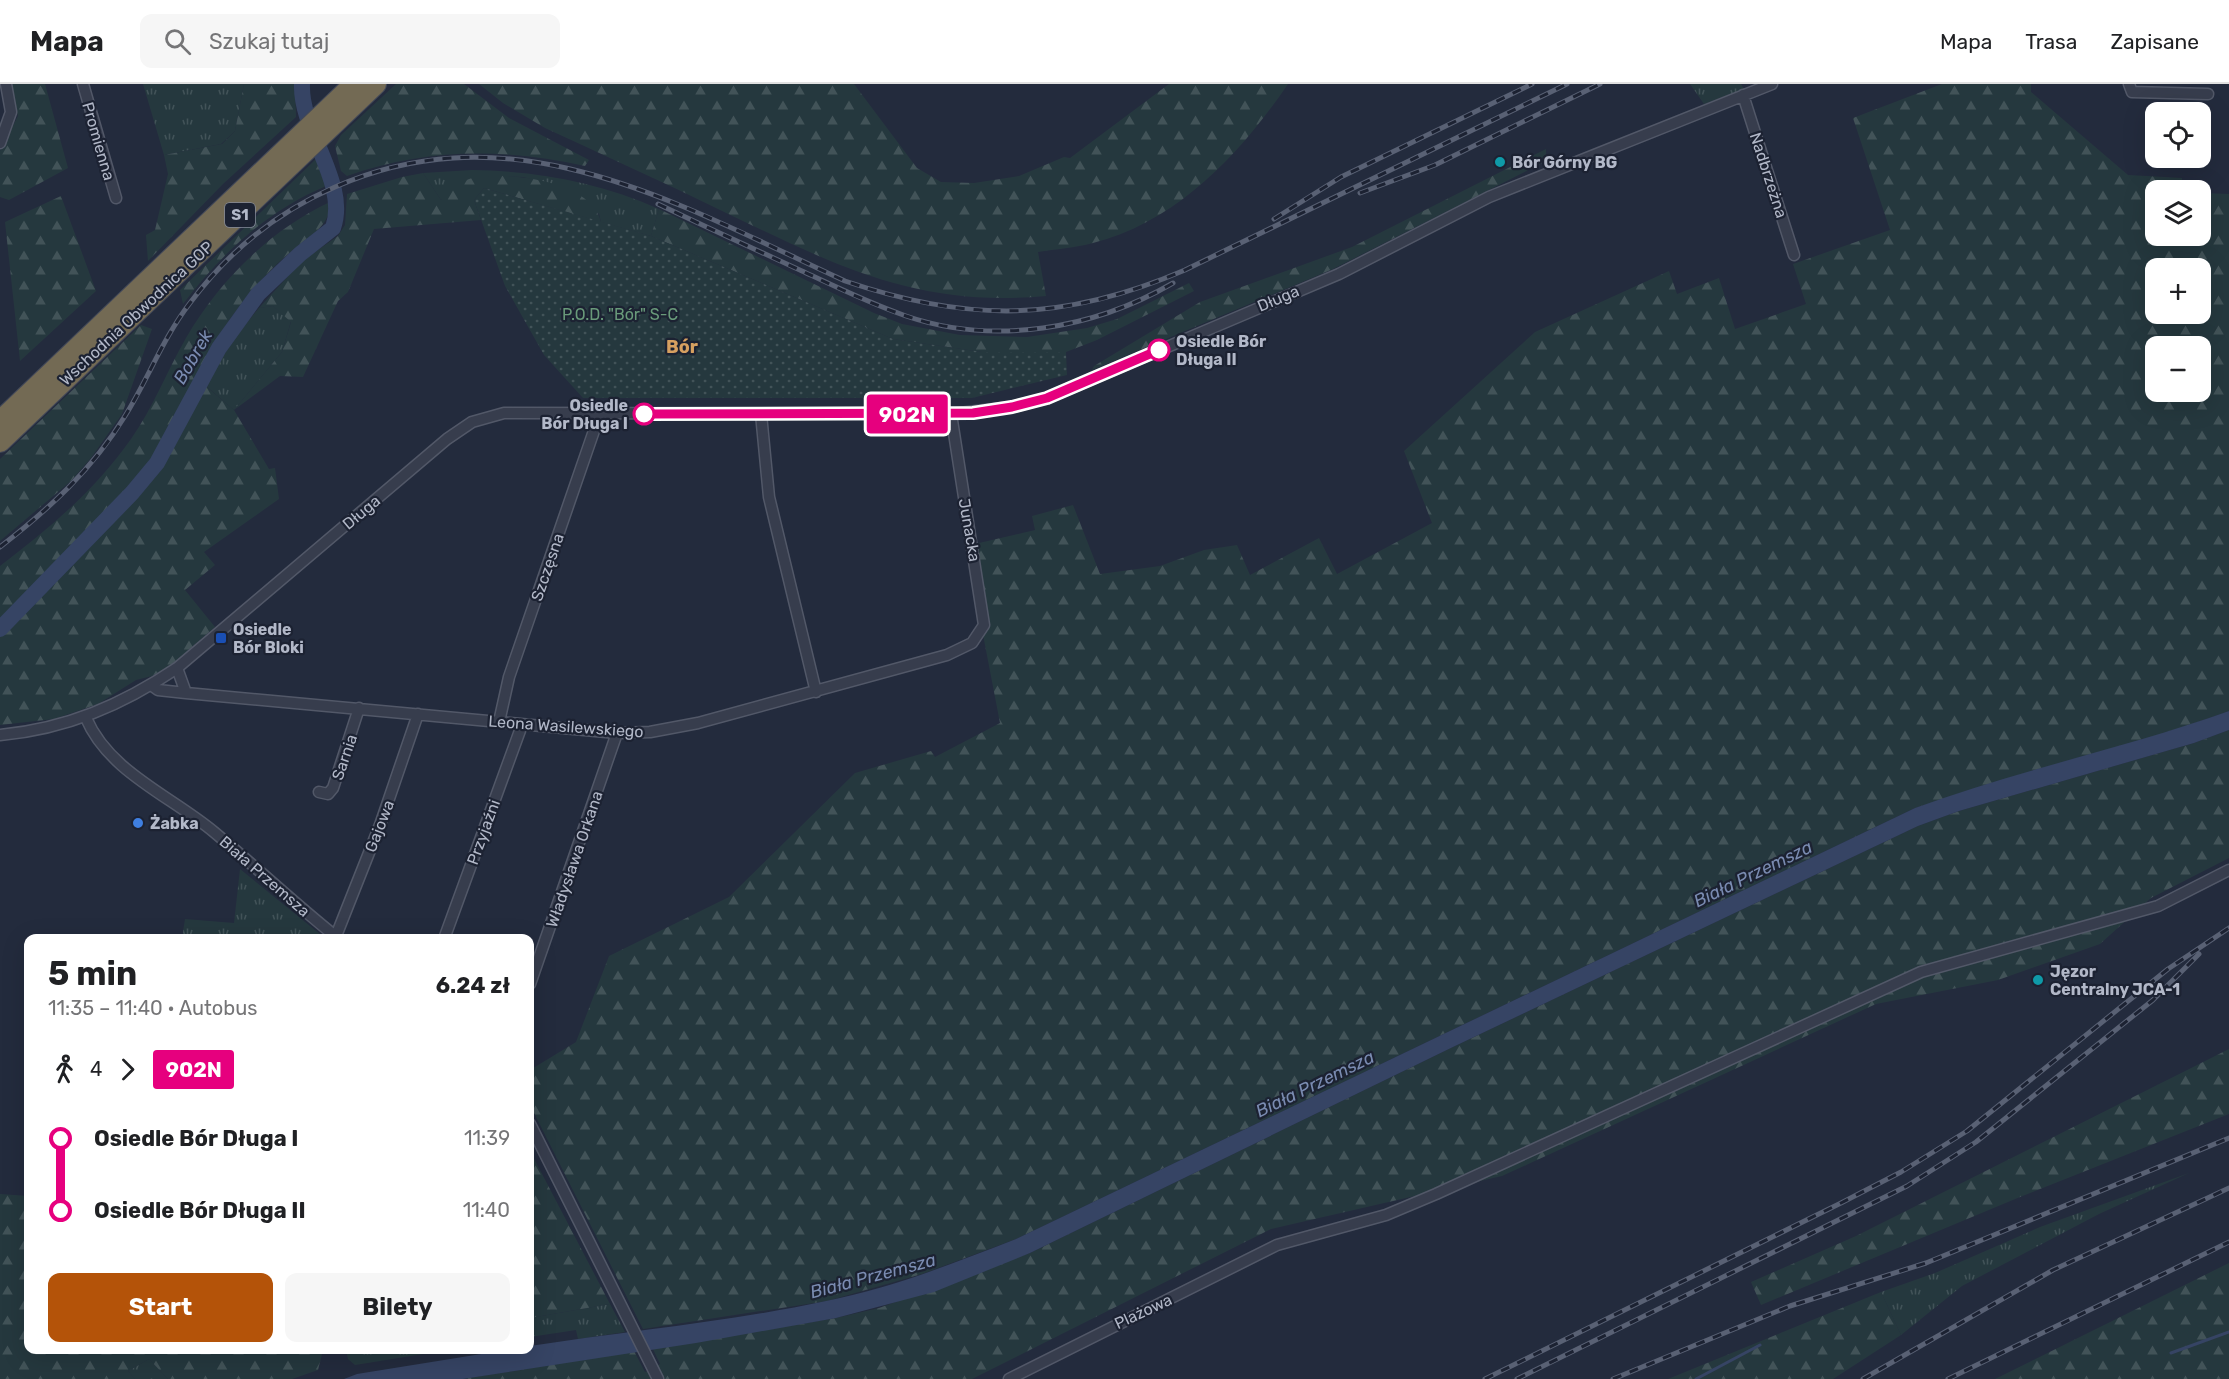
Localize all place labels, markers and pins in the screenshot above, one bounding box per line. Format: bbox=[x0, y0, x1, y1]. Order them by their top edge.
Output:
place label: Bór Górny BG bbox=[1512, 153, 1617, 172]
marker: Bór Górny BG bbox=[1493, 155, 1507, 169]
place label: Osiedle Bór Długa II bbox=[1176, 332, 1267, 369]
marker: Osiedle Bór Długa II bbox=[1148, 339, 1170, 361]
place label: Osiedle Bór Długa I bbox=[541, 396, 628, 433]
marker: Osiedle Bór Długa I bbox=[633, 403, 655, 425]
place label: Osiedle Bór Bloki bbox=[233, 620, 304, 657]
marker: Osiedle Bór Bloki bbox=[214, 631, 228, 645]
place label: Żabka bbox=[150, 814, 199, 833]
marker: Żabka bbox=[131, 816, 145, 830]
place label: Jęzor Centralny JCA-1 bbox=[2050, 962, 2180, 999]
marker: Jęzor Centralny JCA-1 bbox=[2031, 973, 2045, 987]

